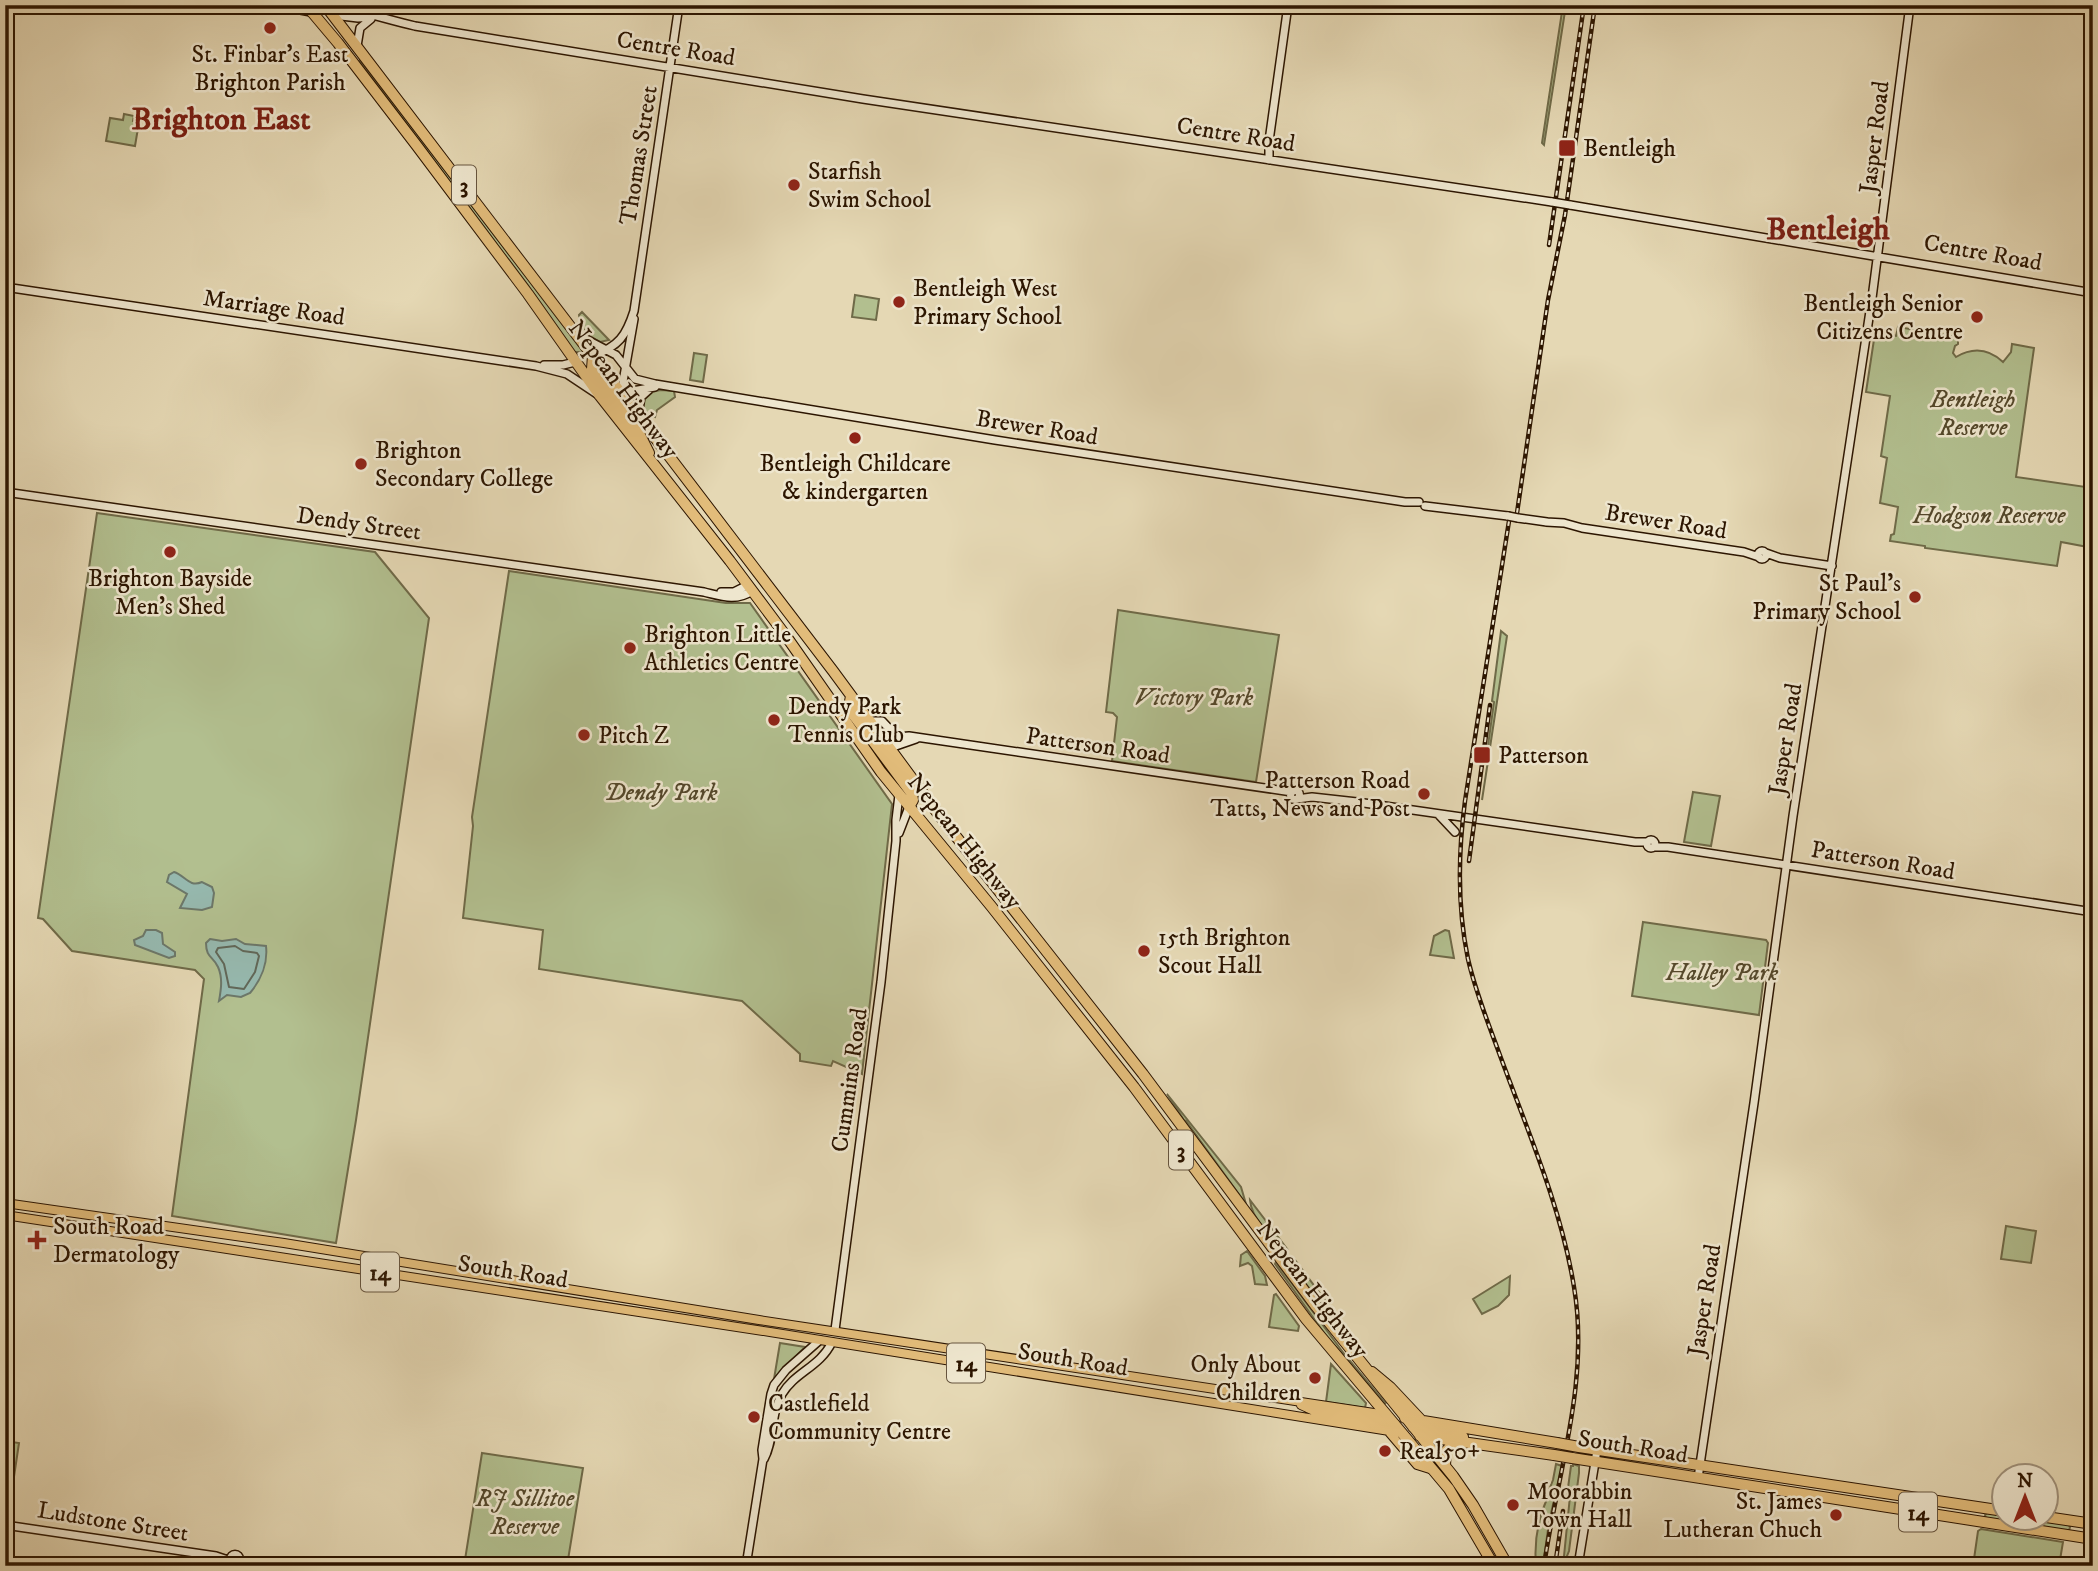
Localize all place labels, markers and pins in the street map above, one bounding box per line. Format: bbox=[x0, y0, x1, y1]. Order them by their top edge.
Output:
marker: St. Finbar's East Brighton Parish bbox=[262, 20, 278, 36]
place label: St. Finbar's East Brighton Parish bbox=[192, 40, 349, 98]
place label: Bentleigh bbox=[1583, 134, 1676, 164]
marker: Bentleigh bbox=[1557, 138, 1577, 158]
place label: Starfish Swim School bbox=[808, 157, 932, 215]
marker: Starfish Swim School bbox=[786, 177, 802, 193]
place label: Bentleigh West Primary School bbox=[913, 274, 1062, 332]
place label: Bentleigh Senior Citizens Centre bbox=[1803, 289, 1963, 347]
marker: Bentleigh West Primary School bbox=[891, 294, 907, 310]
marker: Bentleigh Senior Citizens Centre bbox=[1969, 309, 1985, 325]
marker: Bentleigh Childcare & kindergarten bbox=[847, 430, 863, 446]
place label: Brighton Secondary College bbox=[375, 436, 553, 494]
place label: Bentleigh Childcare & kindergarten bbox=[759, 449, 951, 507]
marker: Brighton Secondary College bbox=[353, 456, 369, 472]
marker: Brighton Bayside Men's Shed bbox=[162, 544, 178, 560]
place label: Brighton Bayside Men's Shed bbox=[88, 564, 252, 622]
place label: St Paul's Primary School bbox=[1752, 569, 1902, 627]
marker: St Paul's Primary School bbox=[1907, 589, 1923, 605]
place label: Brighton Little Athletics Centre bbox=[644, 620, 799, 678]
marker: Brighton Little Athletics Centre bbox=[622, 640, 638, 656]
place label: Dendy Park Tennis Club bbox=[788, 692, 904, 750]
marker: Dendy Park Tennis Club bbox=[766, 712, 782, 728]
place label: Pitch Z bbox=[598, 721, 669, 751]
marker: Pitch Z bbox=[576, 727, 592, 743]
place label: Patterson bbox=[1498, 741, 1589, 771]
marker: Patterson bbox=[1472, 745, 1492, 765]
place label: Patterson Road Tatts, News and Post bbox=[1210, 766, 1410, 824]
marker: Patterson Road Tatts, News and Post bbox=[1416, 786, 1432, 802]
place label: 15th Brighton Scout Hall bbox=[1158, 923, 1291, 981]
marker: 15th Brighton Scout Hall bbox=[1136, 943, 1152, 959]
place label: South Road Dermatology bbox=[53, 1212, 180, 1270]
marker: South Road Dermatology bbox=[27, 1230, 47, 1250]
place label: Only About Children bbox=[1191, 1350, 1301, 1408]
marker: Only About Children bbox=[1307, 1370, 1323, 1386]
place label: Castlefield Community Centre bbox=[768, 1389, 951, 1447]
marker: Castlefield Community Centre bbox=[746, 1409, 762, 1425]
place label: Real50+ bbox=[1399, 1437, 1481, 1467]
marker: Real50+ bbox=[1377, 1443, 1393, 1459]
place label: Moorabbin Town Hall bbox=[1527, 1477, 1633, 1535]
place label: St. James Lutheran Chuch bbox=[1663, 1487, 1822, 1545]
marker: Moorabbin Town Hall bbox=[1505, 1497, 1521, 1513]
marker: St. James Lutheran Chuch bbox=[1828, 1507, 1844, 1523]

